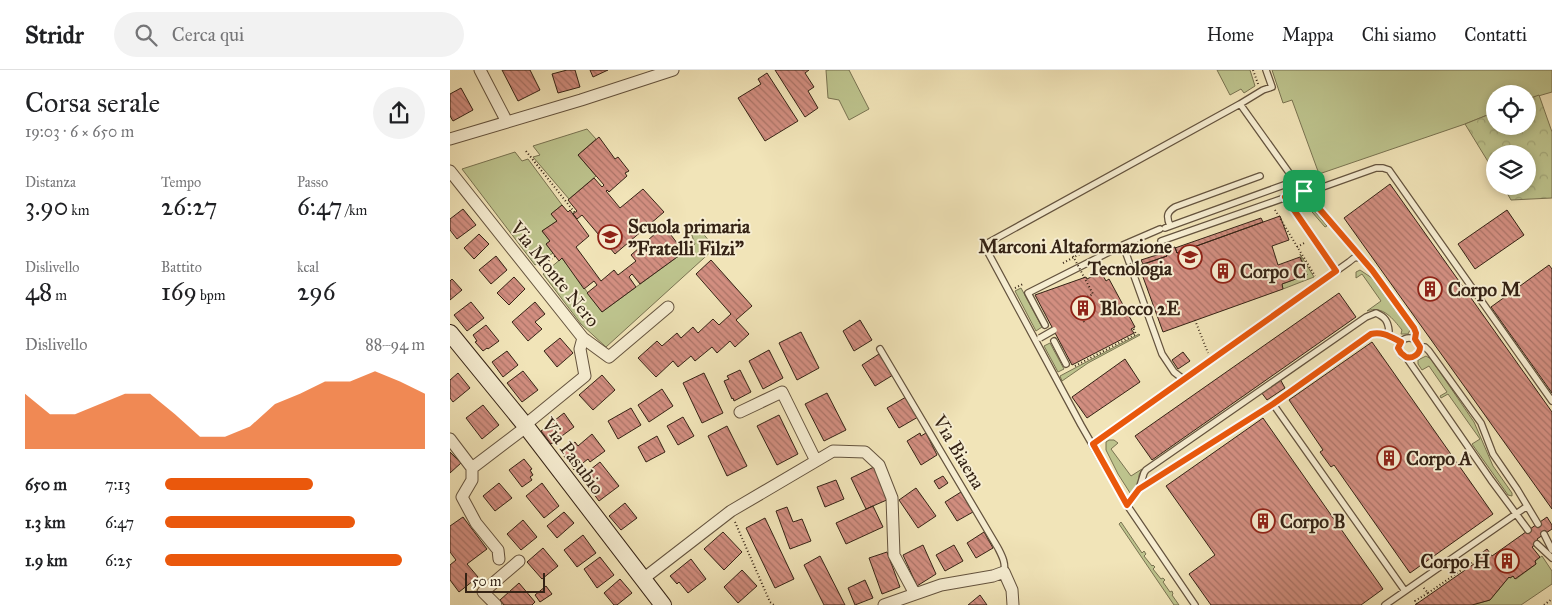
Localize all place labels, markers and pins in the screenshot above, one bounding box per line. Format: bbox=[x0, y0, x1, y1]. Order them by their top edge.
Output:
pin bbox=[1283, 170, 1325, 212]
place label: Scuola primaria "Fratelli Filzi" bbox=[628, 215, 751, 260]
school or university icon: Scuola primaria "Fratelli Filzi" bbox=[597, 224, 623, 250]
place label: Marconi Altaformazione Tecnologia bbox=[979, 235, 1173, 281]
school or university icon: Marconi Altaformazione Tecnologia bbox=[1177, 244, 1203, 270]
building icon: Corpo C bbox=[1210, 258, 1236, 284]
place label: Corpo C bbox=[1240, 260, 1306, 284]
building icon: Corpo M bbox=[1417, 276, 1443, 302]
place label: Corpo M bbox=[1448, 278, 1521, 302]
building icon: Blocco 2E bbox=[1070, 295, 1096, 321]
place label: Blocco 2E bbox=[1100, 297, 1181, 320]
building icon: Corpo A bbox=[1376, 445, 1402, 471]
place label: Corpo A bbox=[1406, 447, 1472, 471]
building icon: Corpo B bbox=[1250, 508, 1276, 534]
place label: Corpo B bbox=[1280, 510, 1346, 534]
building icon: Corpo H bbox=[1494, 548, 1520, 574]
place label: Corpo H bbox=[1421, 550, 1491, 574]

